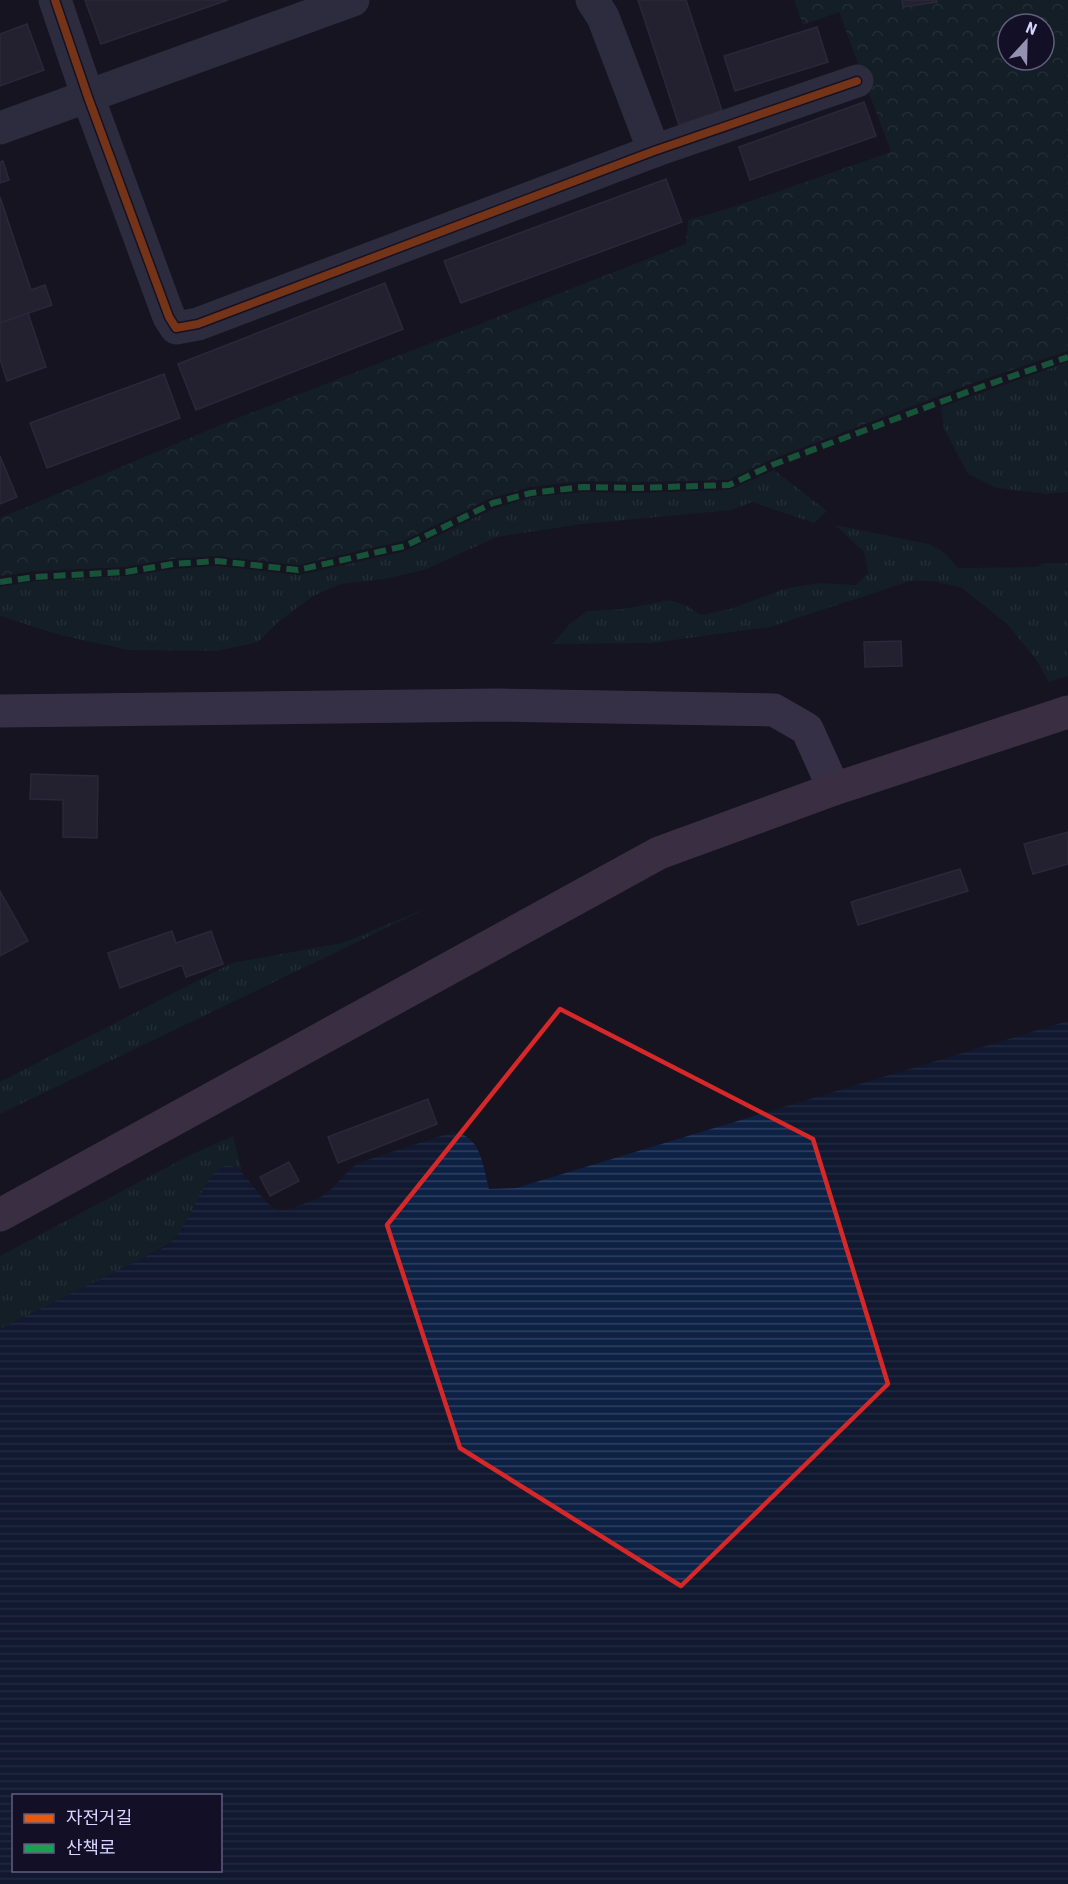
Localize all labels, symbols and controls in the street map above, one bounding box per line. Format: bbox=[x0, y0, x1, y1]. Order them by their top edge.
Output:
north arrow bbox=[996, 12, 1056, 72]
text: N bbox=[1023, 18, 1040, 39]
legend bbox=[12, 1794, 222, 1872]
text: 자전거길 bbox=[66, 1807, 132, 1828]
text: 산책로 bbox=[66, 1837, 116, 1858]

